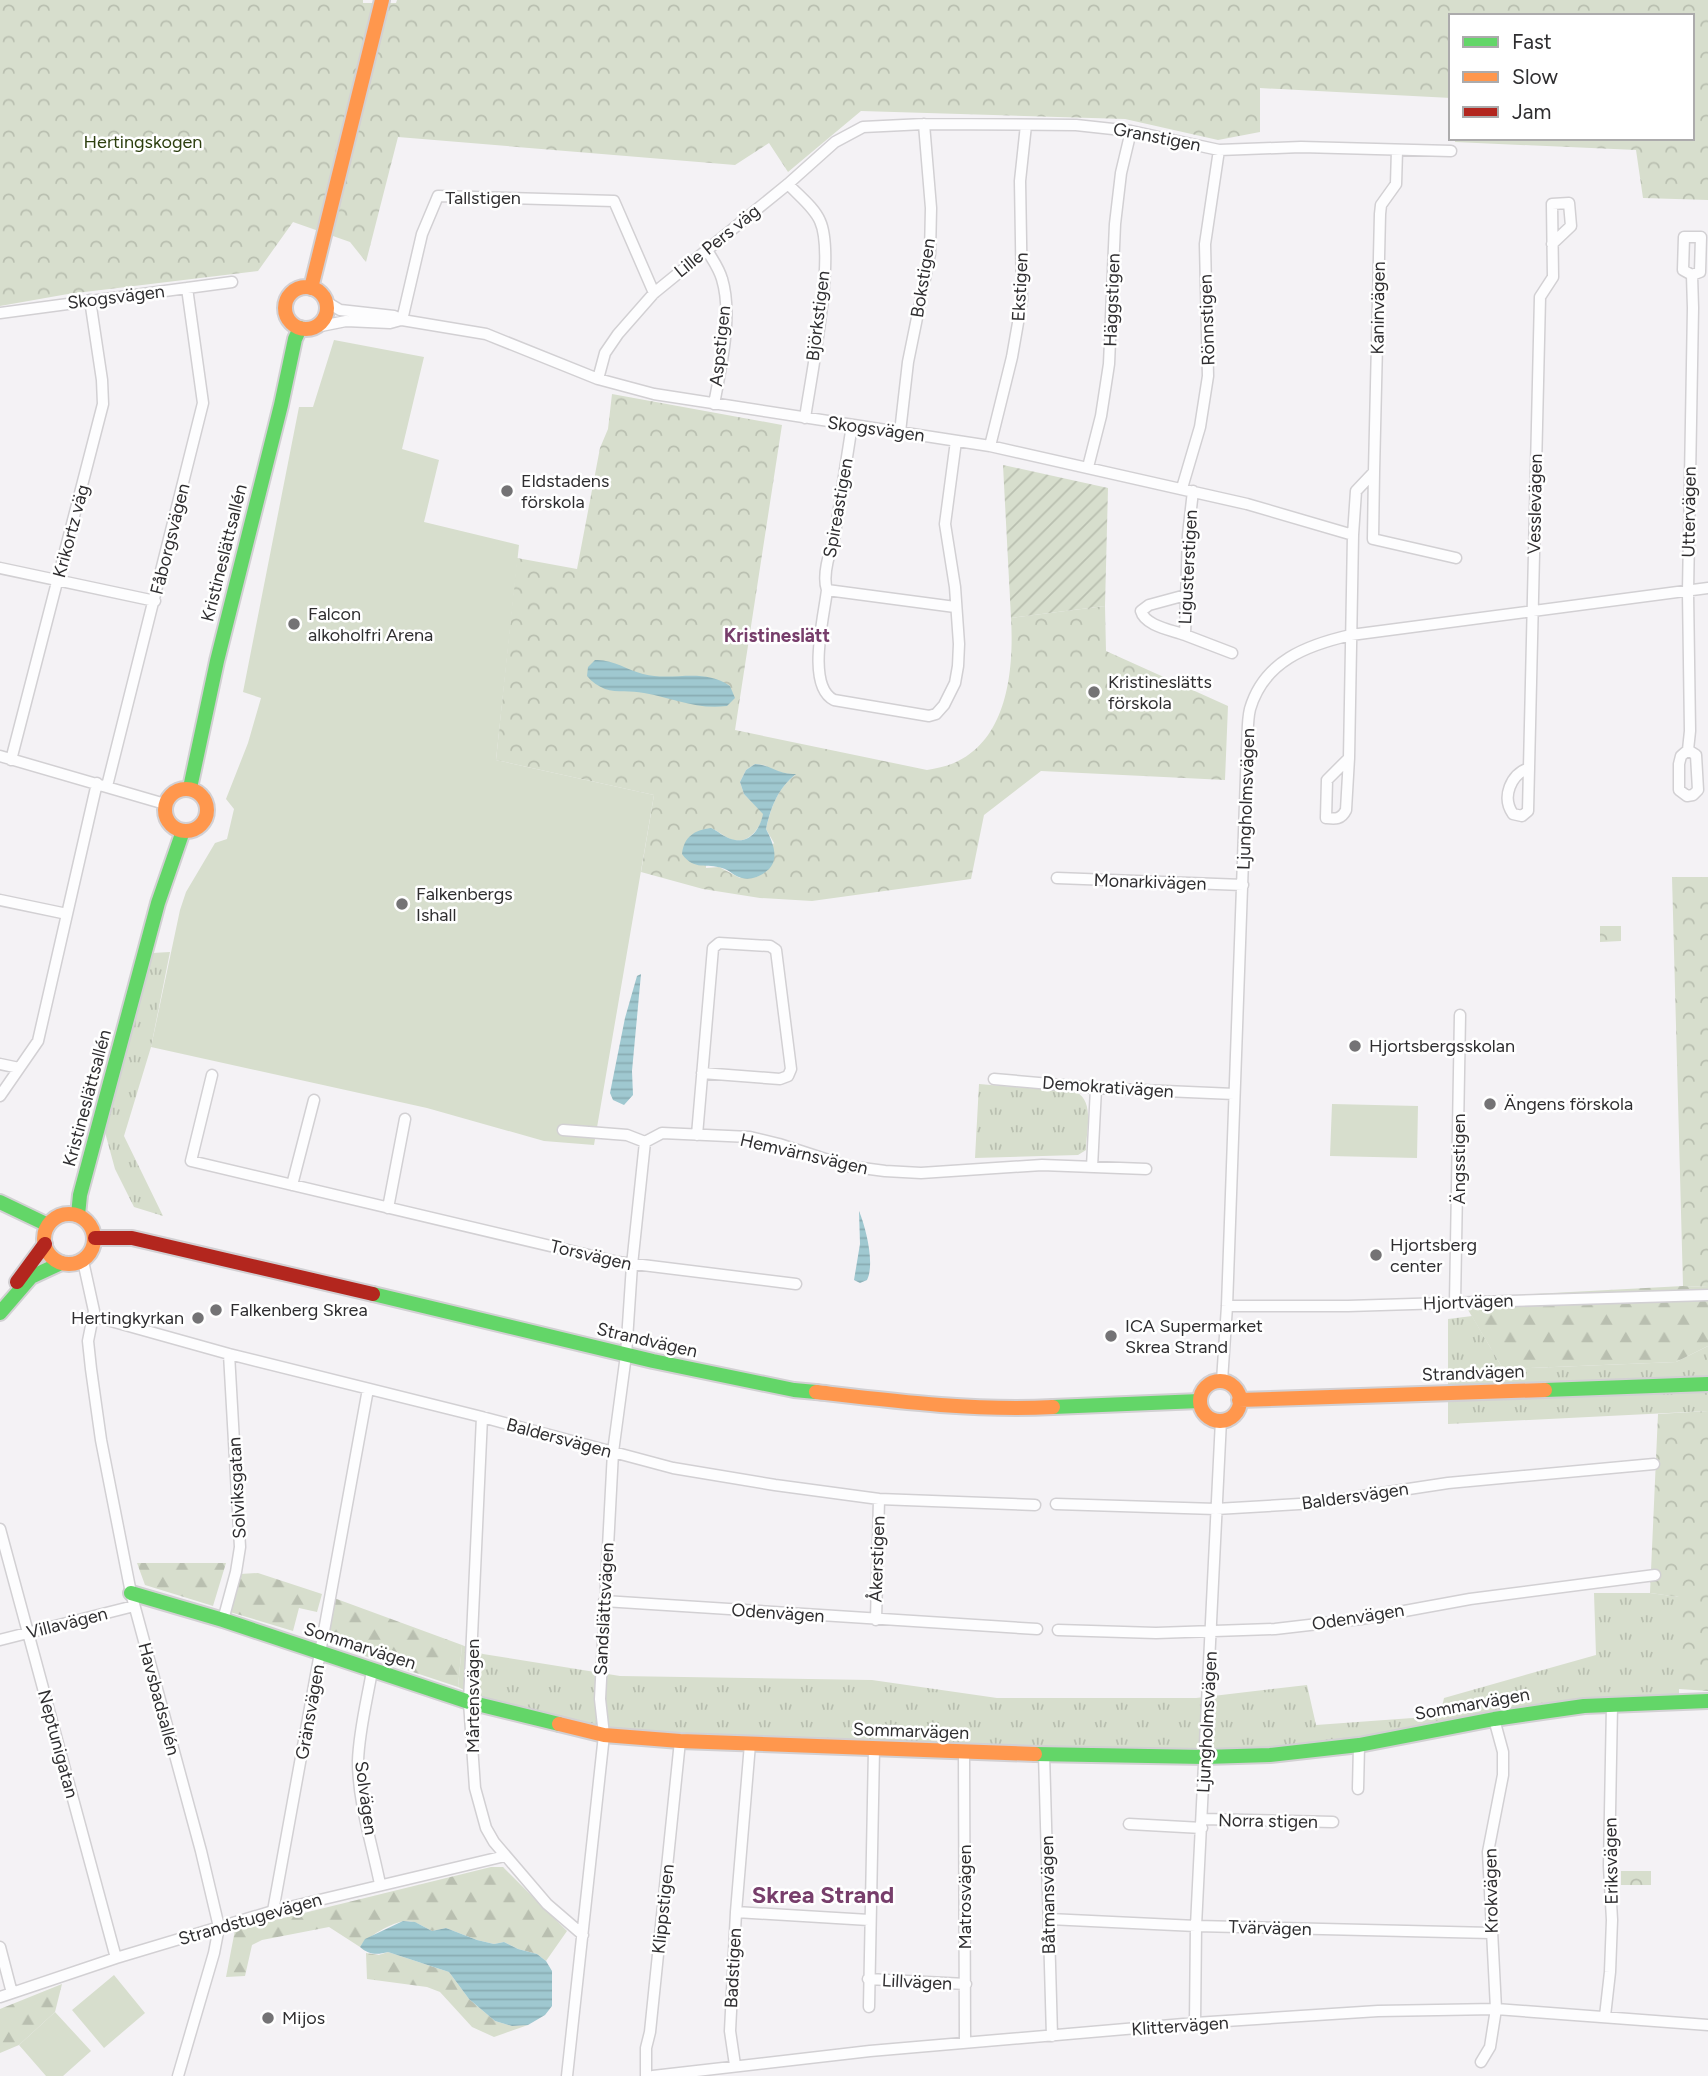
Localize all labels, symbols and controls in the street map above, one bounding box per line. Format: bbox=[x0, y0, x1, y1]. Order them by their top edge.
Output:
legend bbox=[1449, 14, 1694, 140]
text: Fast bbox=[1512, 29, 1552, 54]
text: Slow bbox=[1512, 64, 1558, 89]
text: Jam bbox=[1512, 99, 1551, 124]
street label: Granstigen bbox=[1111, 118, 1203, 156]
park label: Hertingskogen bbox=[84, 131, 202, 153]
street label: Tallstigen bbox=[445, 187, 521, 209]
street label: Lille Pers väg bbox=[670, 200, 764, 282]
street label: Bokstigen bbox=[906, 237, 940, 319]
street label: Ekstigen bbox=[1007, 252, 1033, 322]
street label: Häggstigen bbox=[1099, 253, 1125, 347]
street label: Kaninvägen bbox=[1366, 261, 1390, 355]
street label: Björkstigen bbox=[802, 270, 834, 362]
street label: Rönnstigen bbox=[1194, 274, 1220, 366]
street label: Skogsvägen bbox=[66, 280, 166, 314]
street label: Aspstigen bbox=[705, 305, 735, 387]
street label: Skogsvägen bbox=[826, 411, 926, 447]
street label: Vesslevägen bbox=[1523, 453, 1547, 555]
street label: Spireastigen bbox=[818, 456, 858, 560]
street label: Uttervägen bbox=[1677, 466, 1701, 558]
place label: Eldstadens förskola bbox=[521, 470, 609, 513]
street label: Fåborgsvägen bbox=[146, 481, 194, 597]
street label: Krikortz väg bbox=[48, 482, 94, 580]
street label: Kristineslättsallén bbox=[196, 482, 252, 624]
marker: Eldstadens förskola bbox=[499, 483, 515, 499]
street label: Ligusterstigen bbox=[1174, 509, 1202, 625]
place label: Falcon alkoholfri Arena bbox=[308, 603, 433, 646]
marker: Falcon alkoholfri Arena bbox=[286, 616, 302, 632]
district label: Kristineslätt bbox=[724, 624, 831, 647]
place label: Kristineslätts förskola bbox=[1108, 671, 1212, 714]
marker: Kristineslätts förskola bbox=[1086, 684, 1102, 700]
street label: Ljungholmsvägen bbox=[1233, 728, 1259, 870]
street label: Monarkivägen bbox=[1093, 869, 1207, 895]
place label: Falkenbergs Ishall bbox=[416, 883, 513, 926]
marker: Falkenbergs Ishall bbox=[394, 896, 410, 912]
street label: Kristineslättsallén bbox=[58, 1027, 116, 1169]
place label: Hjortsbergsskolan bbox=[1369, 1035, 1515, 1057]
marker: Hjortsbergsskolan bbox=[1347, 1038, 1363, 1054]
street label: Demokrativägen bbox=[1041, 1071, 1175, 1103]
place label: Ängens förskola bbox=[1504, 1093, 1633, 1115]
marker: Ängens förskola bbox=[1482, 1096, 1498, 1112]
street label: Ängsstigen bbox=[1448, 1114, 1470, 1204]
street label: Hemvärnsvägen bbox=[738, 1129, 870, 1179]
place label: Hjortsberg center bbox=[1390, 1234, 1477, 1277]
street label: Torsvägen bbox=[548, 1235, 634, 1275]
marker: Hjortsberg center bbox=[1368, 1247, 1384, 1263]
street label: Hjortvägen bbox=[1422, 1289, 1514, 1315]
place label: Falkenberg Skrea bbox=[230, 1299, 368, 1321]
marker: Falkenberg Skrea bbox=[208, 1302, 224, 1318]
place label: Hertingkyrkan bbox=[71, 1307, 184, 1329]
marker: Hertingkyrkan bbox=[190, 1310, 206, 1326]
place label: ICA Supermarket Skrea Strand bbox=[1125, 1315, 1263, 1358]
street label: Strandvägen bbox=[595, 1318, 699, 1362]
marker: ICA Supermarket Skrea Strand bbox=[1103, 1328, 1119, 1344]
street label: Strandvägen bbox=[1421, 1360, 1525, 1386]
street label: Baldersvägen bbox=[504, 1413, 614, 1463]
street label: Solviksgatan bbox=[223, 1437, 251, 1539]
street label: Baldersvägen bbox=[1300, 1478, 1410, 1514]
street label: Åkerstigen bbox=[864, 1515, 890, 1603]
street label: Sandslättsvägen bbox=[590, 1542, 618, 1676]
street label: Odenvägen bbox=[731, 1599, 825, 1627]
street label: Odenvägen bbox=[1310, 1599, 1406, 1635]
street label: Villavägen bbox=[24, 1602, 110, 1644]
street label: Sommarvägen bbox=[301, 1618, 419, 1674]
street label: Mårtensvägen bbox=[462, 1639, 484, 1753]
street label: Havsbadsallén bbox=[133, 1640, 185, 1758]
street label: Ljungholmsvägen bbox=[1192, 1651, 1222, 1793]
street label: Gränsvägen bbox=[291, 1663, 329, 1761]
street label: Sommarvägen bbox=[1413, 1683, 1531, 1725]
street label: Neptunigatan bbox=[33, 1687, 83, 1801]
street label: Sommarvägen bbox=[852, 1718, 970, 1744]
street label: Solvägen bbox=[350, 1760, 382, 1836]
street label: Norra stigen bbox=[1218, 1809, 1318, 1833]
street label: Eriksvägen bbox=[1599, 1817, 1623, 1905]
street label: Båtmansvägen bbox=[1036, 1835, 1060, 1955]
street label: Matrosvägen bbox=[954, 1844, 976, 1950]
street label: Krokvägen bbox=[1479, 1848, 1503, 1934]
street label: Klippstigen bbox=[647, 1863, 679, 1955]
district label: Skrea Strand bbox=[752, 1880, 894, 1909]
street label: Strandstugevägen bbox=[176, 1888, 324, 1950]
street label: Tvärvägen bbox=[1228, 1916, 1312, 1940]
street label: Badstigen bbox=[720, 1927, 746, 2009]
street label: Lillvägen bbox=[881, 1969, 953, 1995]
place label: Mijos bbox=[282, 2007, 325, 2029]
marker: Mijos bbox=[260, 2010, 276, 2026]
street label: Klittervägen bbox=[1131, 2012, 1229, 2040]

